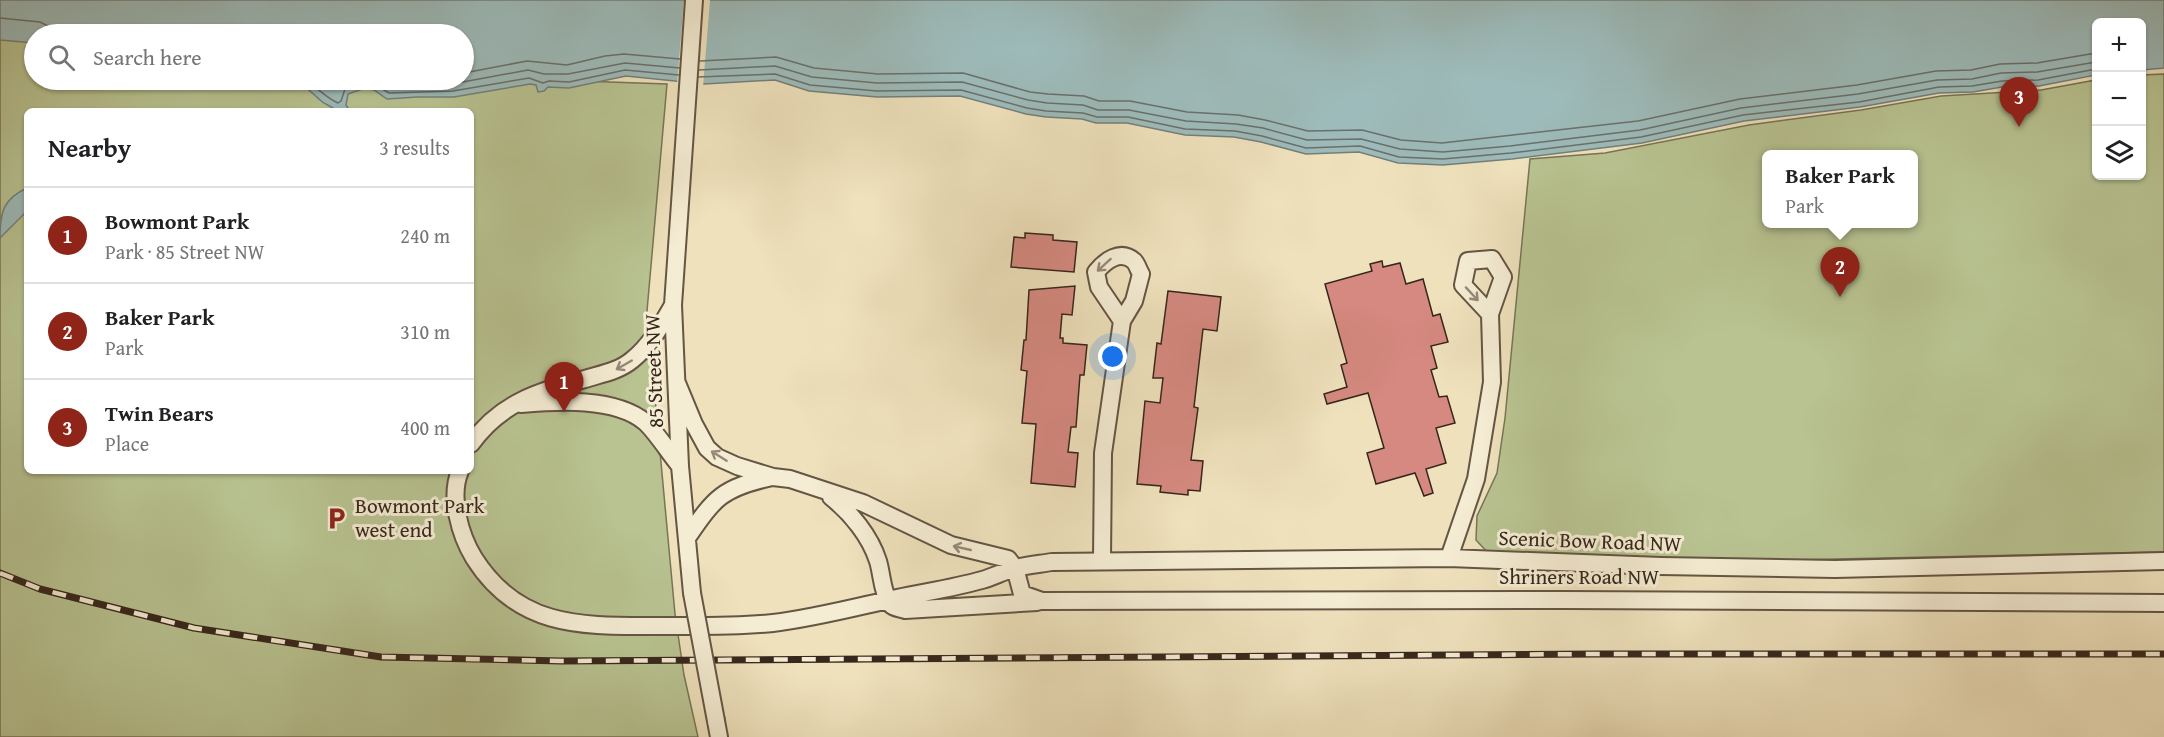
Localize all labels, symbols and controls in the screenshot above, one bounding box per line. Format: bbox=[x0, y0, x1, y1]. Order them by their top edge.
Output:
map controls bbox=[2092, 18, 2146, 180]
button: + bbox=[2092, 18, 2146, 72]
search box bbox=[24, 24, 474, 90]
icon: search bbox=[45, 41, 78, 74]
text: Search here bbox=[93, 41, 202, 73]
button: − bbox=[2092, 72, 2146, 126]
pin: 3 bbox=[2000, 78, 2038, 127]
button: layers bbox=[2092, 126, 2146, 180]
text: Nearby bbox=[48, 128, 131, 167]
text: 3 results bbox=[379, 133, 450, 162]
popup bbox=[1762, 150, 1918, 228]
text: Baker Park bbox=[1785, 159, 1895, 191]
text: Park bbox=[1785, 191, 1824, 220]
text: Bowmont Park bbox=[105, 205, 249, 237]
text: 1 bbox=[62, 221, 73, 250]
text: 240 m bbox=[400, 221, 450, 250]
text: Park · 85 Street NW bbox=[105, 237, 264, 266]
pin: 2 bbox=[1820, 248, 1860, 297]
one-way arrow bbox=[1097, 258, 1112, 272]
one-way arrow bbox=[1465, 287, 1479, 302]
text: Baker Park bbox=[105, 301, 214, 333]
street label: 85 Street NW bbox=[636, 313, 671, 429]
text: 2 bbox=[62, 317, 73, 346]
text: 310 m bbox=[400, 317, 450, 346]
text: Park bbox=[105, 333, 144, 362]
your location bbox=[1098, 342, 1127, 371]
one-way arrow bbox=[615, 360, 633, 371]
pin: 1 bbox=[544, 362, 584, 412]
text: Twin Bears bbox=[105, 397, 214, 429]
text: 3 bbox=[62, 413, 73, 442]
text: 400 m bbox=[400, 413, 450, 442]
text: Place bbox=[105, 429, 149, 458]
one-way arrow bbox=[710, 449, 727, 462]
place label: Bowmont Park west end bbox=[355, 490, 485, 545]
parking icon: Bowmont Park west end bbox=[324, 505, 350, 531]
street label: Scenic Bow Road NW bbox=[1498, 522, 1682, 559]
one-way arrow bbox=[953, 542, 972, 554]
street label: Shriners Road NW bbox=[1499, 561, 1659, 592]

